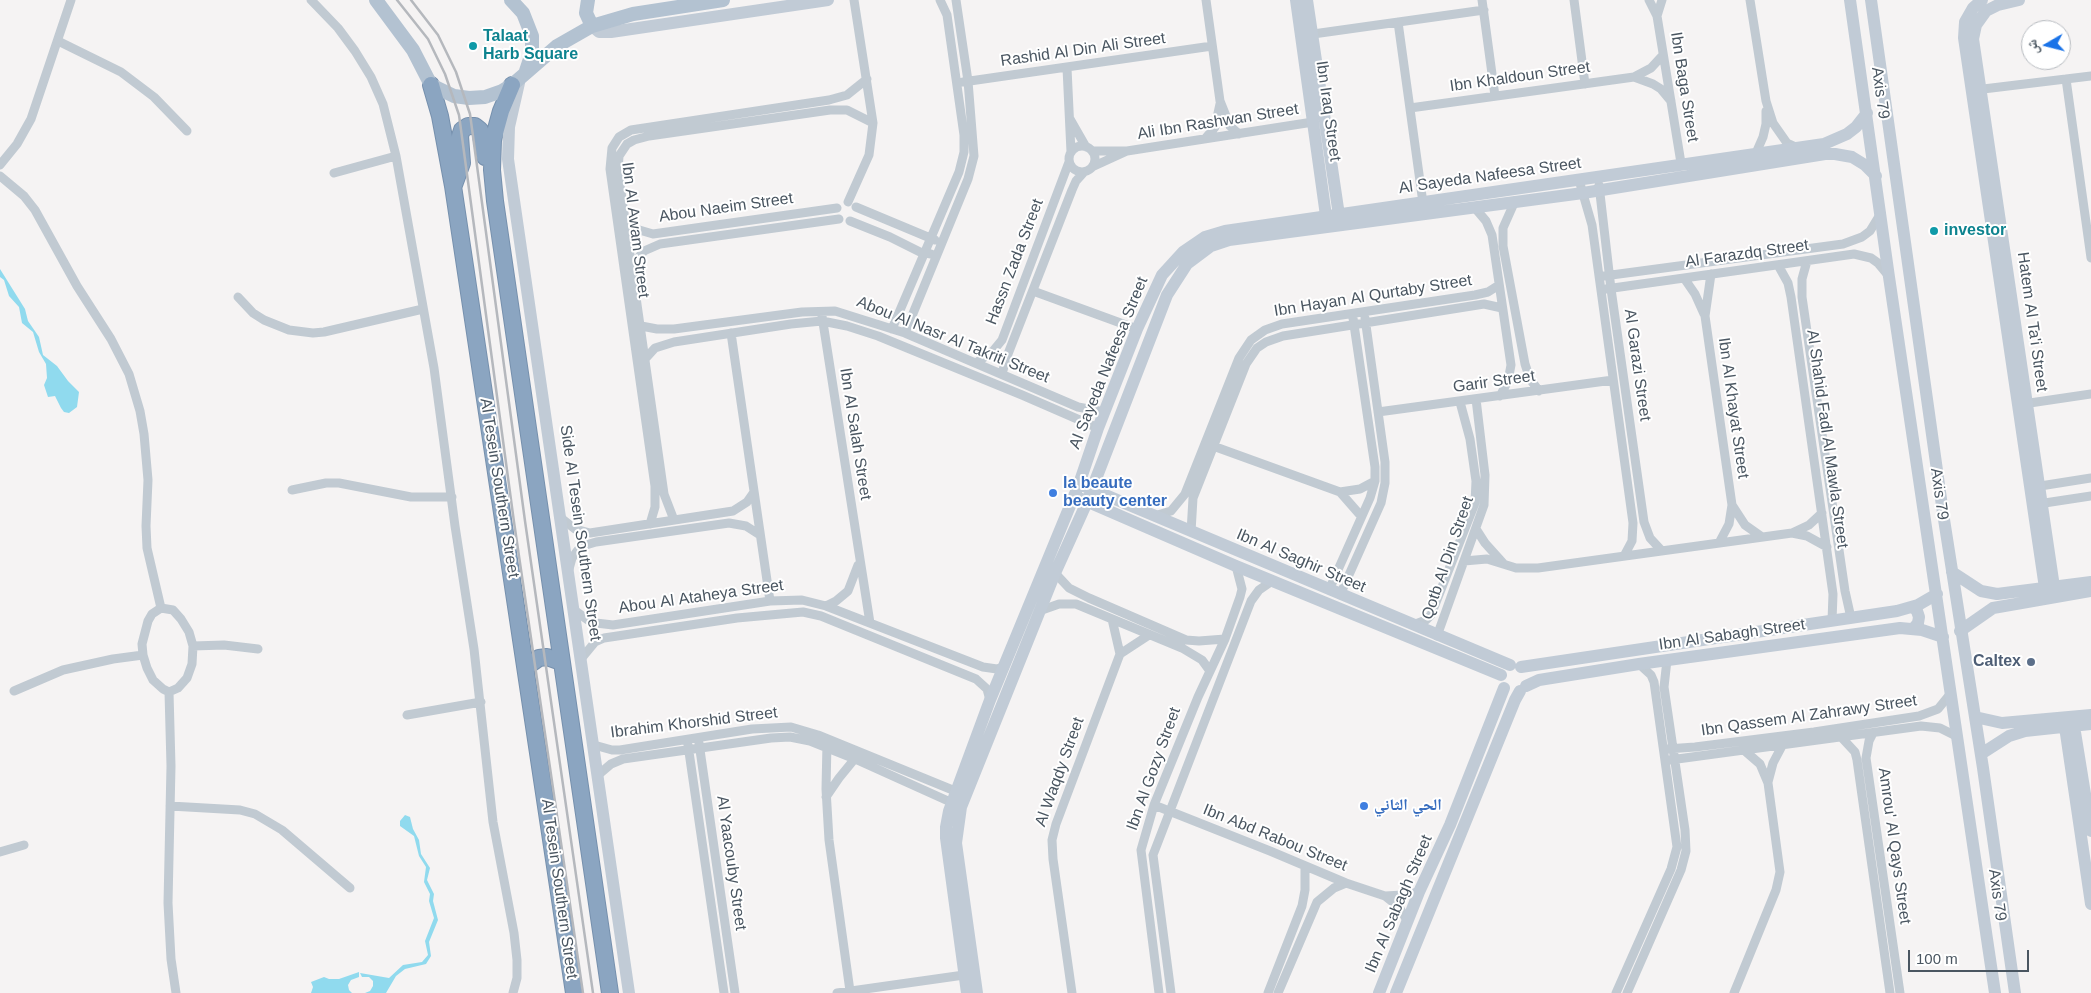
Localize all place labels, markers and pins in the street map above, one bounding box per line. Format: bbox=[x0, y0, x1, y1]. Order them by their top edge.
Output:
place label: Talaat Harb Square bbox=[483, 27, 578, 65]
marker: Talaat Harb Square bbox=[467, 40, 479, 52]
place label: investor bbox=[1944, 221, 2006, 241]
marker: investor bbox=[1928, 225, 1940, 237]
place label: la beaute beauty center bbox=[1063, 474, 1167, 512]
marker: la beaute beauty center bbox=[1047, 487, 1059, 499]
place label: Caltex bbox=[1973, 652, 2021, 672]
marker: Caltex bbox=[2025, 656, 2037, 668]
place label: الحي الثاني bbox=[1374, 796, 1442, 816]
marker: الحي الثاني bbox=[1358, 800, 1370, 812]

